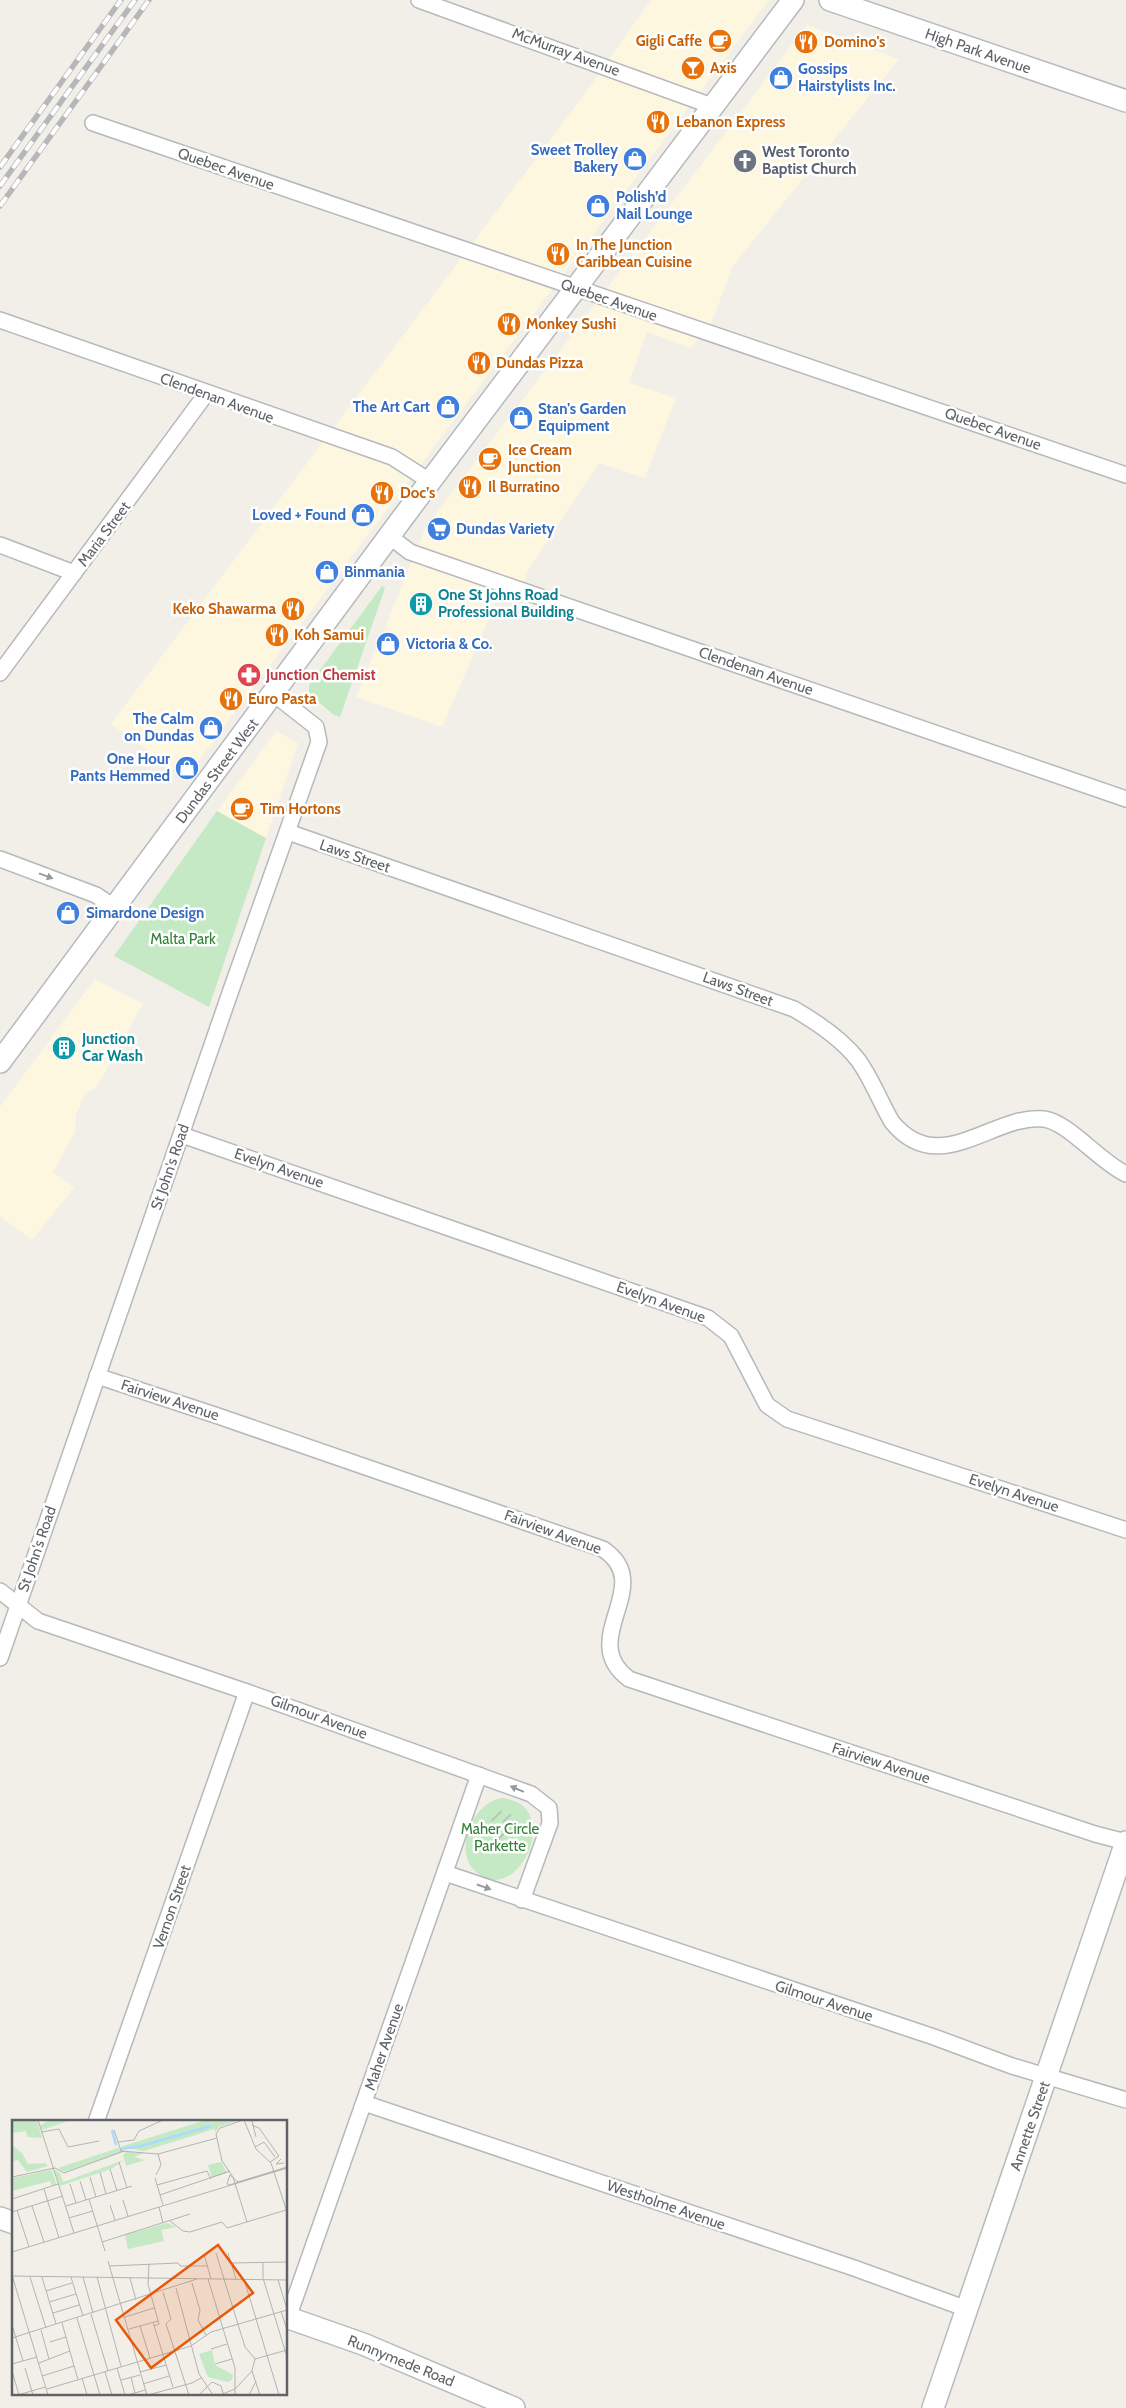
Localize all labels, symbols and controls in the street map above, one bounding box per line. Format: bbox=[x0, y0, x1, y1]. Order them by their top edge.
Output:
street label: McMurray Avenue bbox=[510, 24, 623, 80]
street label: High Park Avenue bbox=[923, 24, 1034, 78]
cafe icon: Gigli Caffe bbox=[707, 28, 733, 54]
restaurant icon: Domino's bbox=[793, 29, 819, 55]
place label: Gigli Caffe bbox=[636, 32, 702, 50]
place label: Domino's bbox=[824, 33, 885, 51]
bar icon: Axis bbox=[680, 55, 706, 81]
place label: Axis bbox=[710, 59, 737, 77]
place label: Gossips Hairstylists Inc. bbox=[798, 60, 896, 95]
shop icon: Gossips Hairstylists Inc. bbox=[768, 65, 794, 91]
restaurant icon: Lebanon Express bbox=[645, 109, 671, 135]
place label: Lebanon Express bbox=[676, 113, 785, 131]
place label: Sweet Trolley Bakery bbox=[531, 141, 619, 176]
place label: West Toronto Baptist Church bbox=[762, 143, 857, 178]
street label: Quebec Avenue bbox=[175, 144, 277, 194]
shop icon: Sweet Trolley Bakery bbox=[622, 146, 648, 172]
church icon: West Toronto Baptist Church bbox=[732, 148, 758, 174]
place label: Polish’d Nail Lounge bbox=[616, 188, 693, 223]
shop icon: Polish’d Nail Lounge bbox=[585, 193, 611, 219]
place label: In The Junction Caribbean Cuisine bbox=[576, 236, 692, 271]
restaurant icon: In The Junction Caribbean Cuisine bbox=[545, 241, 571, 267]
street label: Quebec Avenue bbox=[558, 275, 660, 325]
restaurant icon: Monkey Sushi bbox=[496, 311, 522, 337]
place label: Monkey Sushi bbox=[526, 315, 616, 333]
restaurant icon: Dundas Pizza bbox=[466, 350, 492, 376]
place label: Dundas Pizza bbox=[496, 354, 584, 372]
street label: Clendenan Avenue bbox=[158, 369, 277, 427]
shop icon: The Art Cart bbox=[435, 394, 461, 420]
place label: The Art Cart bbox=[353, 398, 430, 416]
place label: Stan's Garden Equipment bbox=[538, 400, 626, 435]
street label: Quebec Avenue bbox=[942, 404, 1044, 454]
shop icon: Stan's Garden Equipment bbox=[508, 405, 534, 431]
place label: Ice Cream Junction bbox=[507, 441, 572, 476]
cafe icon: Ice Cream Junction bbox=[477, 446, 503, 472]
restaurant icon: Il Burratino bbox=[457, 474, 483, 500]
place label: Il Burratino bbox=[488, 478, 560, 496]
restaurant icon: Doc’s bbox=[369, 480, 395, 506]
place label: Doc’s bbox=[400, 484, 435, 502]
street label: Maria Street bbox=[74, 498, 134, 570]
shop icon: Loved + Found bbox=[350, 502, 376, 528]
place label: Loved + Found bbox=[252, 506, 346, 524]
supermarket icon: Dundas Variety bbox=[426, 516, 452, 542]
place label: Dundas Variety bbox=[456, 520, 556, 538]
shop icon: Binmania bbox=[314, 559, 340, 585]
place label: Binmania bbox=[344, 563, 406, 581]
place label: One St Johns Road Professional Building bbox=[438, 586, 574, 621]
building icon: One St Johns Road Professional Building bbox=[408, 591, 434, 617]
restaurant icon: Keko Shawarma bbox=[280, 596, 306, 622]
place label: Keko Shawarma bbox=[173, 600, 277, 618]
restaurant icon: Koh Samui bbox=[264, 622, 290, 648]
place label: Koh Samui bbox=[294, 626, 364, 644]
shop icon: Victoria & Co. bbox=[375, 631, 401, 657]
place label: Victoria & Co. bbox=[406, 635, 492, 653]
street label: Clendenan Avenue bbox=[696, 643, 816, 699]
pharmacy icon: Junction Chemist bbox=[236, 662, 262, 688]
place label: Junction Chemist bbox=[265, 666, 376, 684]
restaurant icon: Euro Pasta bbox=[218, 686, 244, 712]
place label: Euro Pasta bbox=[248, 690, 317, 708]
place label: The Calm on Dundas bbox=[124, 710, 194, 745]
street label: Dundas Street West bbox=[172, 715, 262, 827]
shop icon: The Calm on Dundas bbox=[198, 715, 224, 741]
place label: One Hour Pants Hemmed bbox=[70, 750, 170, 785]
shop icon: One Hour Pants Hemmed bbox=[174, 755, 200, 781]
cafe icon: Tim Hortons bbox=[229, 796, 255, 822]
place label: Tim Hortons bbox=[260, 800, 341, 818]
street label: Laws Street bbox=[317, 836, 393, 876]
one-way arrow bbox=[38, 873, 53, 880]
shop icon: Simardone Design bbox=[55, 900, 81, 926]
place label: Simardone Design bbox=[86, 904, 204, 922]
park label: Malta Park bbox=[150, 930, 216, 948]
street label: Laws Street bbox=[700, 968, 776, 1010]
place label: Junction Car Wash bbox=[81, 1030, 143, 1065]
building icon: Junction Car Wash bbox=[51, 1035, 77, 1061]
street label: St John's Road bbox=[147, 1122, 193, 1212]
street label: Evelyn Avenue bbox=[232, 1144, 326, 1192]
street label: Evelyn Avenue bbox=[614, 1278, 708, 1327]
street label: Fairview Avenue bbox=[119, 1376, 222, 1424]
street label: Evelyn Avenue bbox=[967, 1470, 1061, 1516]
street label: St John's Road bbox=[14, 1504, 60, 1594]
street label: Fairview Avenue bbox=[502, 1506, 604, 1558]
street label: Gilmour Avenue bbox=[268, 1691, 370, 1743]
street label: Fairview Avenue bbox=[830, 1739, 933, 1787]
one-way arrow bbox=[510, 1784, 525, 1792]
park label: Maher Circle Parkette bbox=[461, 1820, 540, 1855]
street label: Vernon Street bbox=[149, 1863, 195, 1951]
one-way arrow bbox=[477, 1883, 492, 1891]
street label: Gilmour Avenue bbox=[773, 1977, 875, 2025]
street label: Maher Avenue bbox=[361, 2001, 407, 2093]
street label: Annette Street bbox=[1006, 2079, 1054, 2173]
inset map bbox=[12, 2120, 288, 2396]
street label: Westholme Avenue bbox=[604, 2176, 728, 2234]
street label: Runnymede Road bbox=[345, 2331, 457, 2391]

